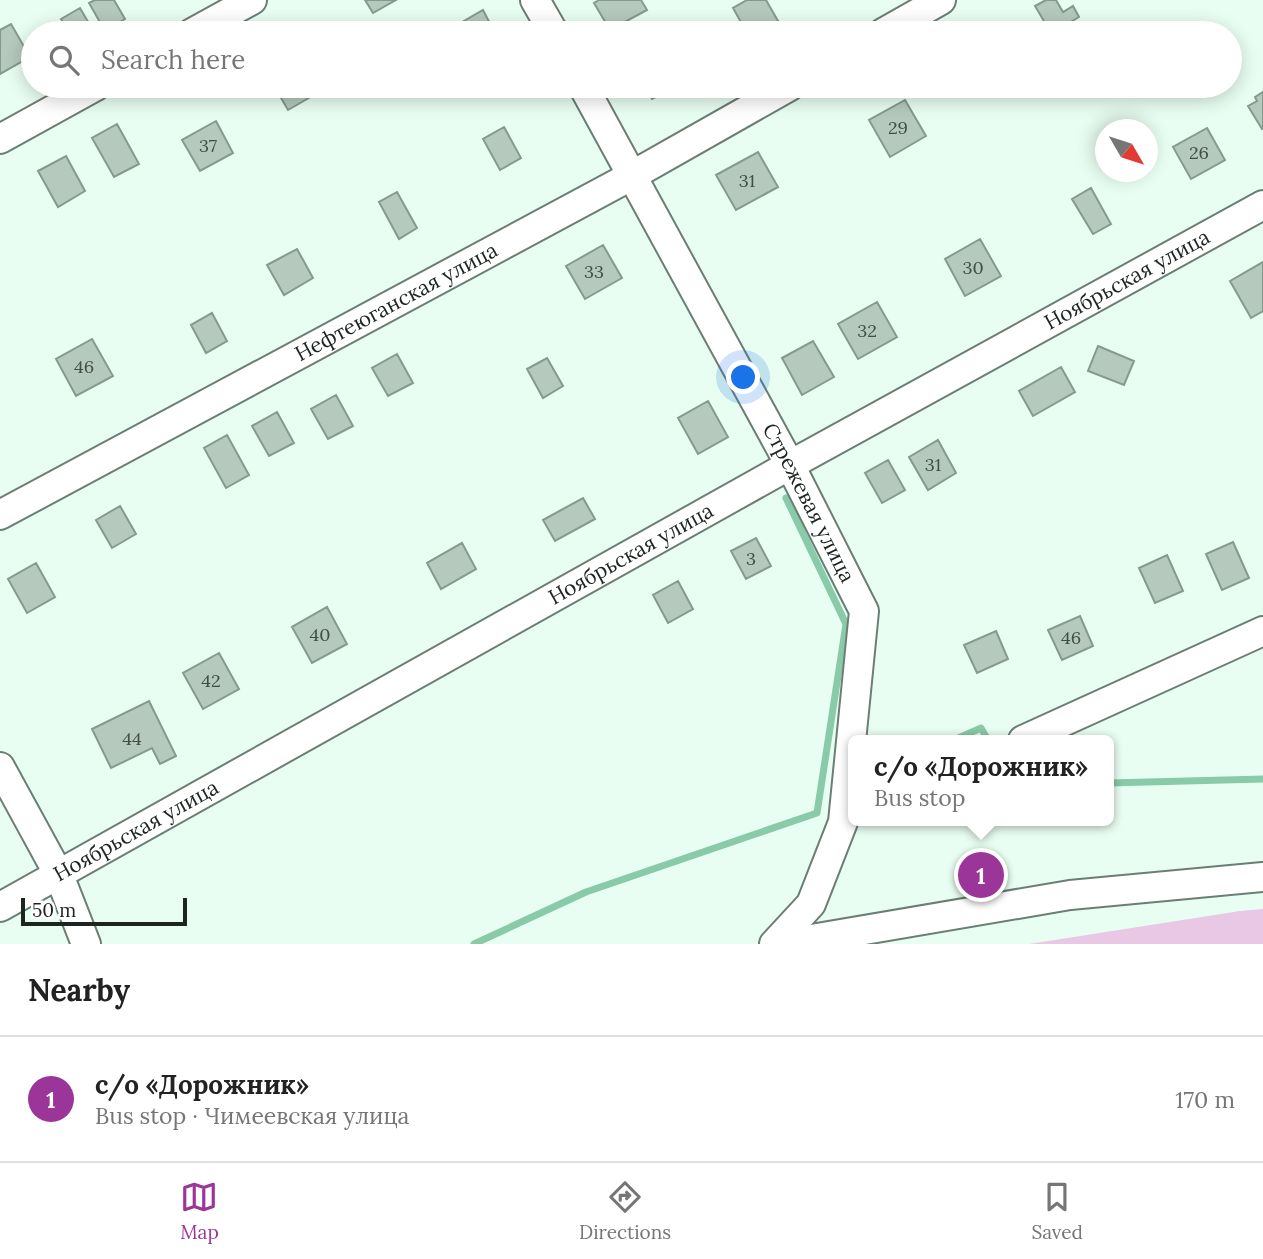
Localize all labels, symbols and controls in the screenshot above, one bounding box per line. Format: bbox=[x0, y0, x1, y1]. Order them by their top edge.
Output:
search box bbox=[21, 21, 1242, 98]
icon: search bbox=[45, 41, 83, 79]
text: Search here bbox=[101, 43, 245, 76]
house number: 29 bbox=[888, 116, 908, 139]
north arrow bbox=[1095, 119, 1158, 182]
house number: 37 bbox=[199, 134, 217, 157]
house number: 26 bbox=[1189, 141, 1209, 164]
house number: 31 bbox=[739, 169, 755, 192]
street label: Ноябрьская улица bbox=[1039, 223, 1215, 336]
street label: Нефтеюганская улица bbox=[290, 236, 502, 367]
house number: 30 bbox=[962, 256, 984, 279]
house number: 33 bbox=[584, 260, 604, 283]
house number: 32 bbox=[857, 319, 877, 342]
house number: 46 bbox=[74, 355, 94, 378]
your location bbox=[726, 360, 760, 394]
street label: Стрежевая улица bbox=[757, 418, 861, 587]
house number: 31 bbox=[925, 453, 941, 476]
street label: Ноябрьская улица bbox=[543, 497, 718, 610]
house number: 3 bbox=[746, 547, 756, 570]
house number: 40 bbox=[310, 623, 330, 646]
house number: 46 bbox=[1061, 626, 1081, 649]
house number: 42 bbox=[201, 669, 221, 692]
house number: 44 bbox=[122, 727, 142, 750]
popup bbox=[848, 735, 1114, 826]
text: с/о «Дорожник» bbox=[874, 750, 1088, 783]
street label: Ноябрьская улица bbox=[49, 773, 223, 887]
text: Bus stop bbox=[874, 783, 965, 812]
pin: 1 bbox=[958, 849, 1004, 901]
scale bar bbox=[21, 895, 187, 927]
text: 50 m bbox=[32, 898, 76, 922]
text: Nearby bbox=[28, 971, 130, 1009]
text: с/о «Дорожник» bbox=[95, 1068, 309, 1101]
text: 1 bbox=[46, 1085, 56, 1114]
text: 170 m bbox=[1175, 1085, 1235, 1114]
text: Bus stop · Чимеевская улица bbox=[95, 1101, 409, 1130]
tab: Map bbox=[180, 1178, 219, 1244]
tab: Directions bbox=[579, 1178, 671, 1244]
tab: Saved bbox=[1031, 1178, 1083, 1244]

